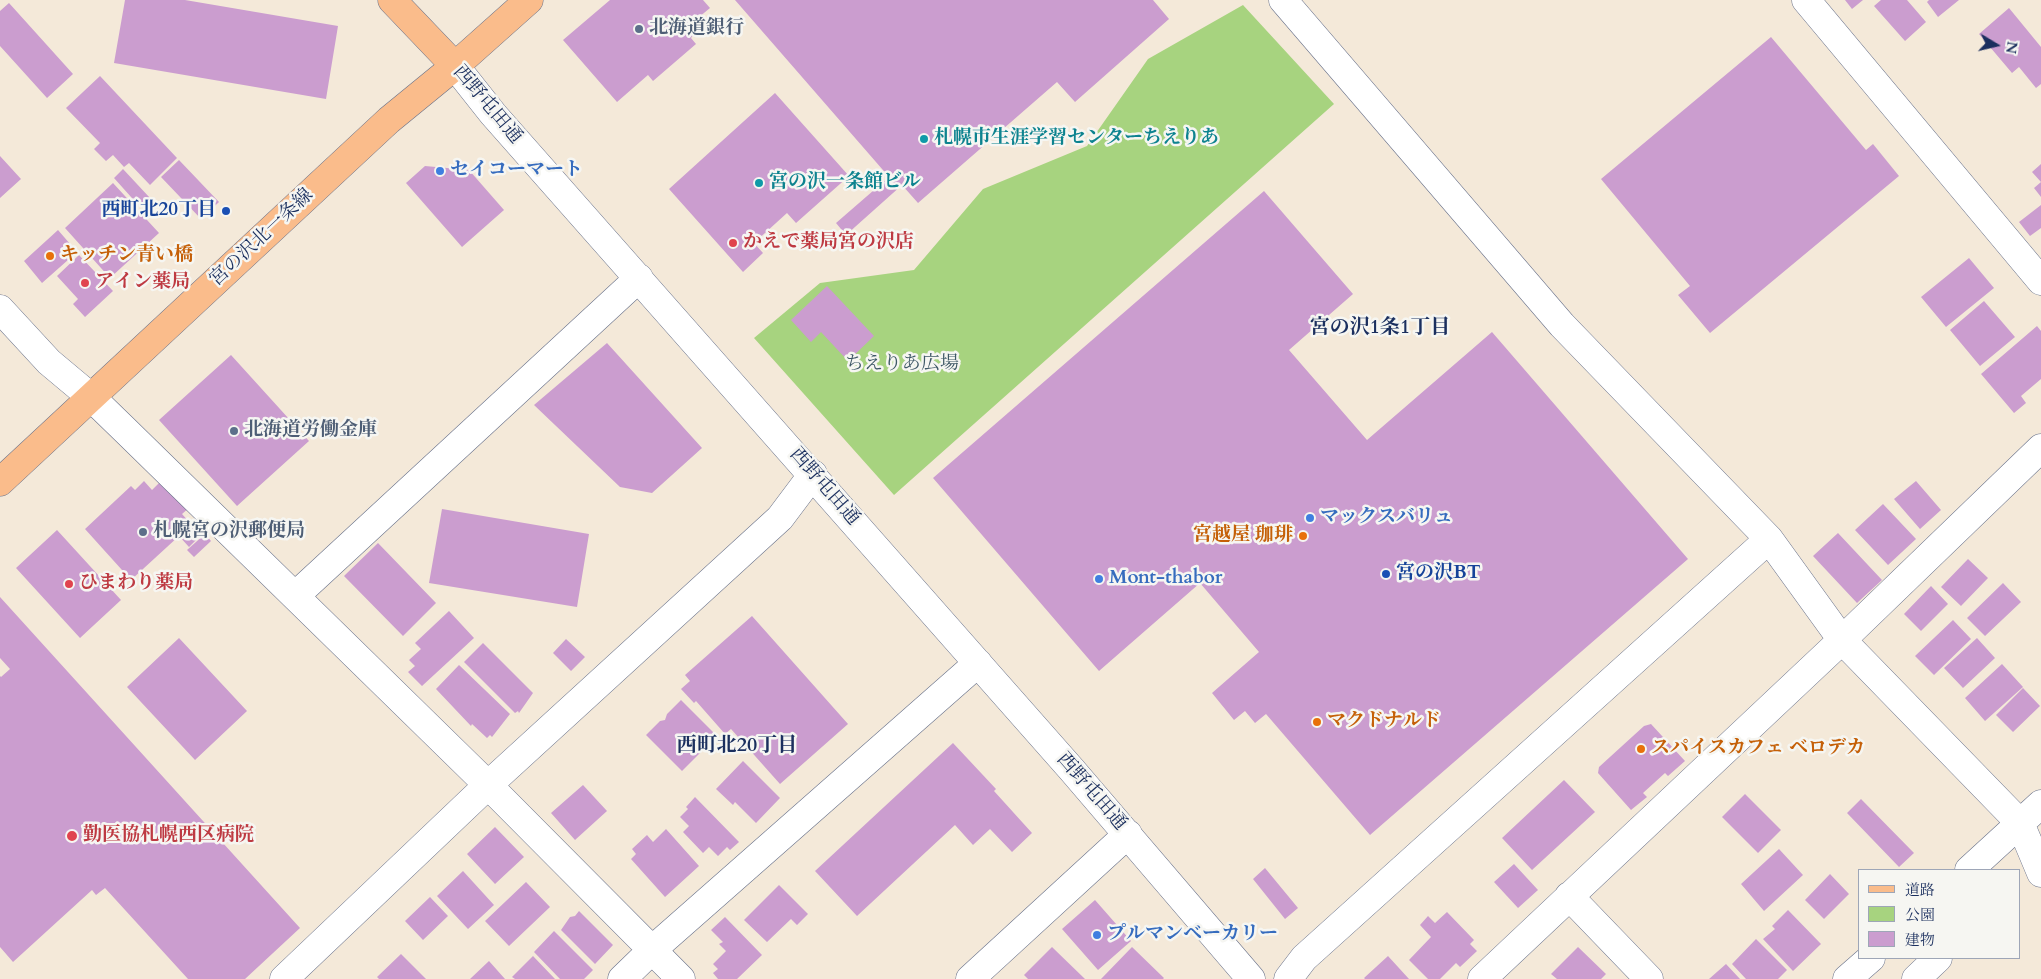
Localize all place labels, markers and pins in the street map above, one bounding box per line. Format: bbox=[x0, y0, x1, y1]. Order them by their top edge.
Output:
place label: 北海道銀行 bbox=[649, 18, 744, 40]
marker: 北海道銀行 bbox=[633, 23, 645, 35]
place label: 札幌市生涯学習センターちえりあ bbox=[934, 128, 1219, 150]
marker: 札幌市生涯学習センターちえりあ bbox=[918, 133, 930, 145]
place label: セイコーマート bbox=[450, 160, 583, 182]
marker: セイコーマート bbox=[434, 165, 446, 177]
place label: 宮の沢一条館ビル bbox=[769, 172, 921, 194]
marker: 宮の沢一条館ビル bbox=[753, 177, 765, 189]
place label: 西町北20丁目 bbox=[102, 200, 216, 222]
marker: 西町北20丁目 bbox=[220, 205, 232, 217]
place label: かえで薬局宮の沢店 bbox=[743, 232, 914, 254]
marker: かえで薬局宮の沢店 bbox=[727, 237, 739, 249]
place label: キッチン青い橋 bbox=[60, 245, 193, 267]
marker: キッチン青い橋 bbox=[44, 250, 56, 262]
place label: アイン薬局 bbox=[95, 272, 190, 294]
marker: アイン薬局 bbox=[79, 277, 91, 289]
place label: 北海道労働金庫 bbox=[244, 420, 377, 442]
marker: 北海道労働金庫 bbox=[228, 425, 240, 437]
place label: マックスバリュ bbox=[1320, 507, 1453, 529]
marker: マックスバリュ bbox=[1304, 512, 1316, 524]
place label: 札幌宮の沢郵便局 bbox=[153, 521, 305, 543]
place label: 宮越屋 珈琲 bbox=[1193, 525, 1293, 547]
marker: 札幌宮の沢郵便局 bbox=[137, 526, 149, 538]
marker: 宮越屋 珈琲 bbox=[1297, 530, 1309, 542]
place label: 宮の沢BT bbox=[1396, 563, 1481, 585]
place label: Mont-thabor bbox=[1109, 568, 1222, 590]
marker: 宮の沢BT bbox=[1380, 568, 1392, 580]
place label: ひまわり薬局 bbox=[79, 573, 193, 595]
marker: Mont-thabor bbox=[1093, 573, 1105, 585]
marker: ひまわり薬局 bbox=[63, 578, 75, 590]
place label: マクドナルド bbox=[1327, 711, 1441, 733]
marker: マクドナルド bbox=[1311, 716, 1323, 728]
place label: スパイスカフェ ベロデカ bbox=[1651, 738, 1865, 760]
marker: スパイスカフェ ベロデカ bbox=[1635, 743, 1647, 755]
place label: 勤医協札幌西区病院 bbox=[83, 825, 254, 847]
marker: 勤医協札幌西区病院 bbox=[65, 829, 79, 843]
place label: プルマンベーカリー bbox=[1107, 924, 1278, 946]
marker: プルマンベーカリー bbox=[1091, 929, 1103, 941]

